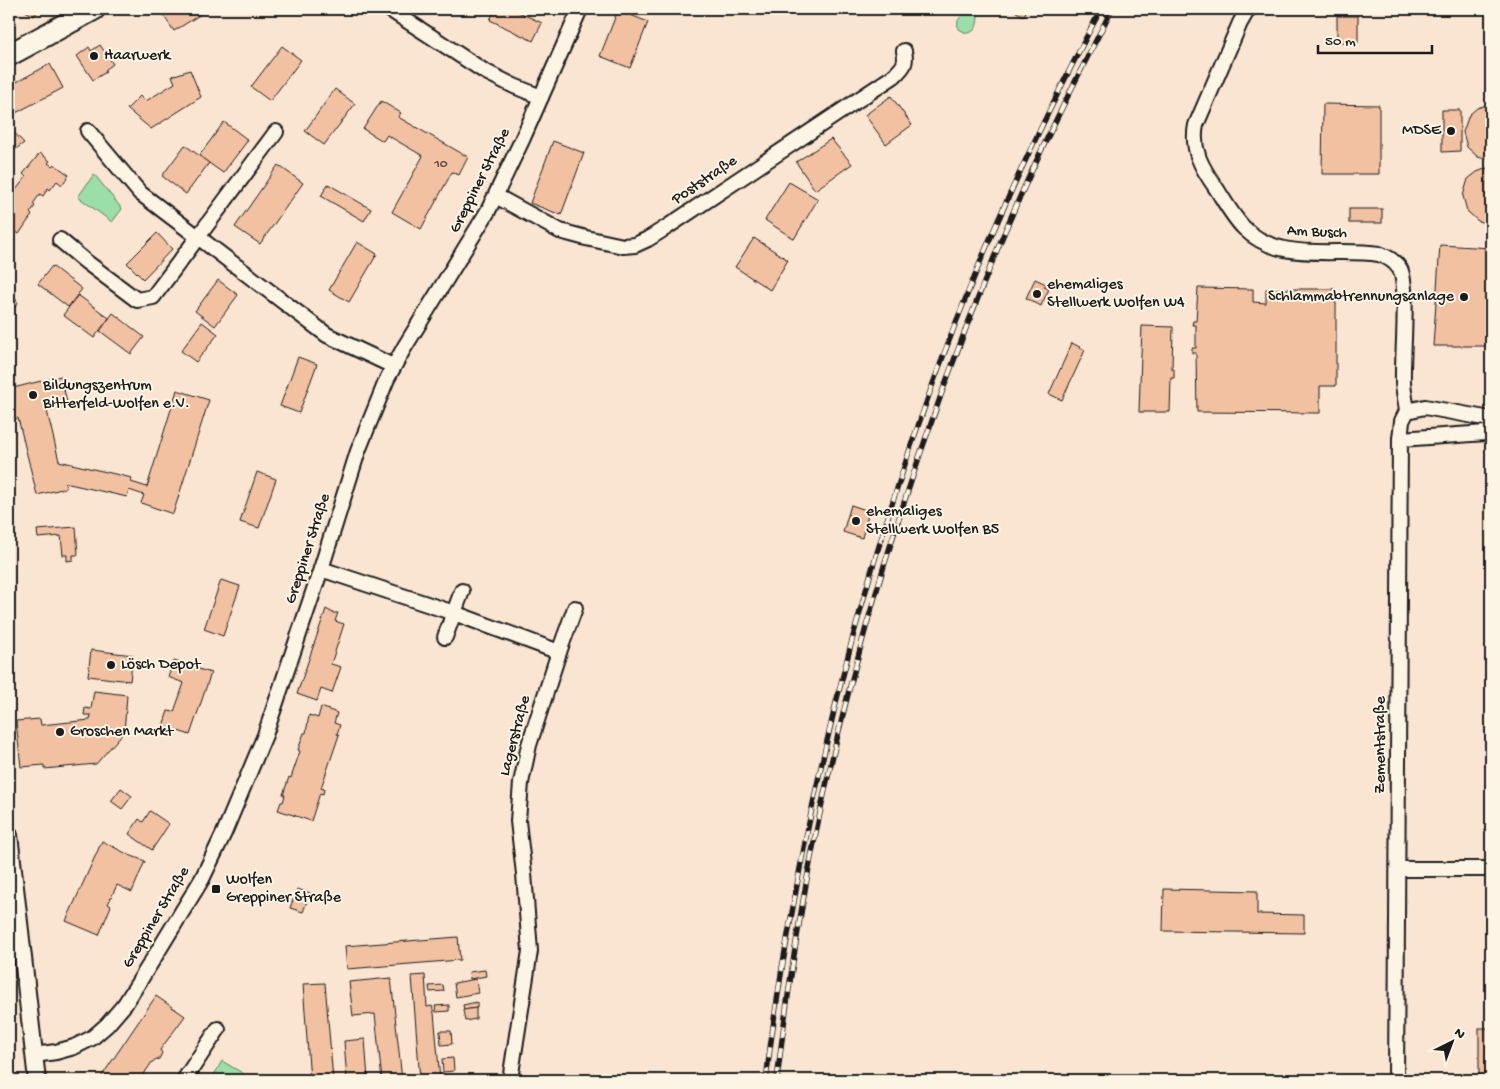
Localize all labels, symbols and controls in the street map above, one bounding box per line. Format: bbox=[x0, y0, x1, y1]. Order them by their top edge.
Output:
scale bar bbox=[1318, 22, 1431, 54]
text: 50 m bbox=[1325, 33, 1356, 51]
place label: Haarwerk bbox=[104, 47, 172, 66]
marker: Haarwerk bbox=[88, 50, 100, 62]
place label: MDSE bbox=[1402, 122, 1442, 141]
street label: Greppiner Straße bbox=[446, 125, 516, 237]
marker: MDSE bbox=[1445, 125, 1457, 137]
street label: Poststraße bbox=[668, 152, 742, 210]
house number: 10 bbox=[433, 156, 448, 173]
street label: Am Busch bbox=[1286, 222, 1348, 244]
place label: ehemaliges Stellwerk Wolfen W4 bbox=[1047, 276, 1185, 313]
marker: ehemaliges Stellwerk Wolfen W4 bbox=[1031, 288, 1043, 300]
place label: Schlammabtrennungsanlage bbox=[1268, 288, 1455, 307]
marker: Schlammabtrennungsanlage bbox=[1458, 291, 1470, 303]
place label: Bildungszentrum Bitterfeld-Wolfen e.V. bbox=[42, 377, 190, 414]
marker: Bildungszentrum Bitterfeld-Wolfen e.V. bbox=[27, 389, 39, 401]
street label: Greppiner Straße bbox=[282, 491, 336, 607]
place label: ehemaliges Stellwerk Wolfen B5 bbox=[866, 503, 999, 540]
marker: ehemaliges Stellwerk Wolfen B5 bbox=[850, 515, 862, 527]
place label: Lösch Depot bbox=[121, 656, 202, 675]
marker: Lösch Depot bbox=[105, 659, 117, 671]
street label: Lagerstraße bbox=[496, 693, 536, 778]
street label: Zementstraße bbox=[1372, 696, 1391, 794]
place label: Groschen Markt bbox=[70, 723, 174, 742]
marker: Groschen Markt bbox=[54, 726, 66, 738]
street label: Greppiner Straße bbox=[119, 863, 195, 972]
place label: Wolfen Greppiner Straße bbox=[226, 871, 342, 908]
marker: Wolfen Greppiner Straße bbox=[210, 883, 222, 895]
north arrow bbox=[1428, 1016, 1478, 1066]
text: N bbox=[1450, 1025, 1468, 1044]

